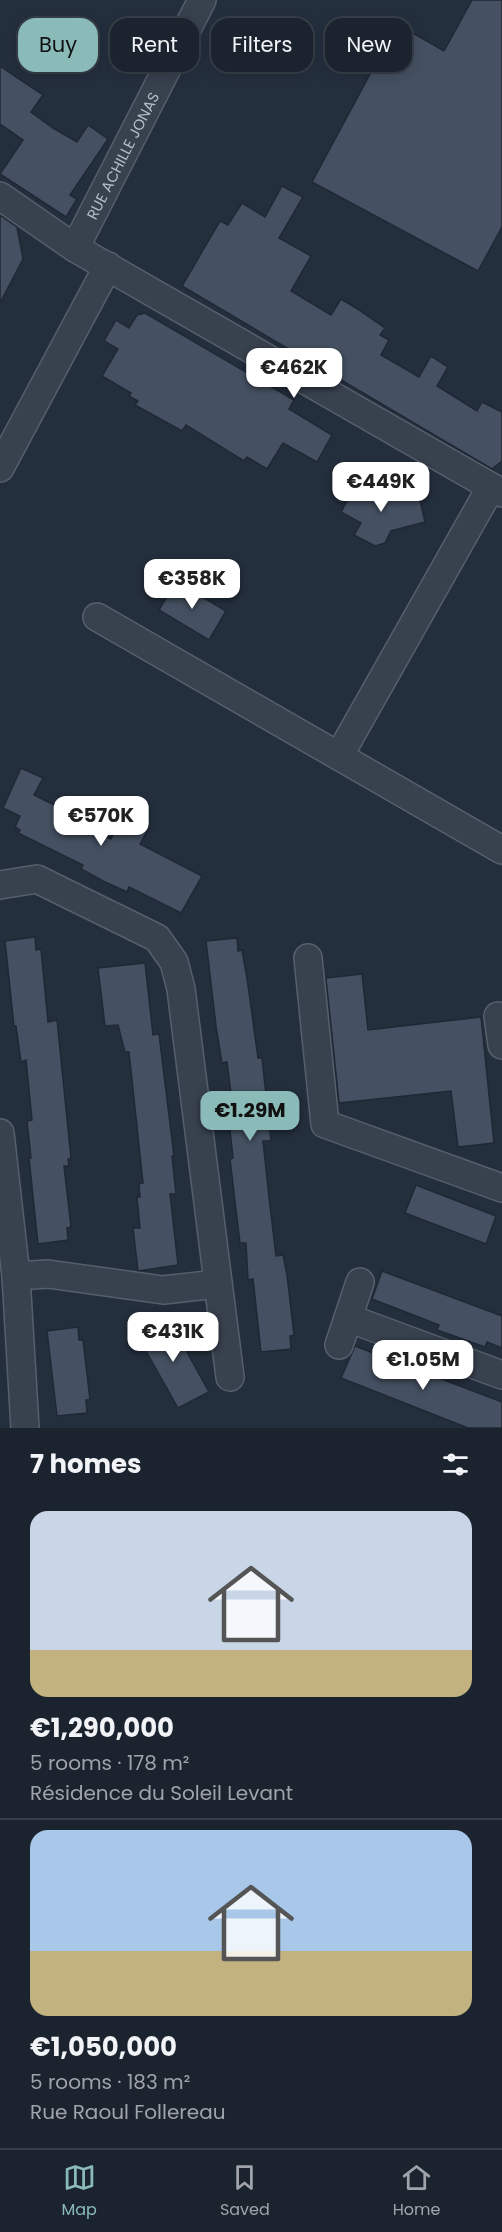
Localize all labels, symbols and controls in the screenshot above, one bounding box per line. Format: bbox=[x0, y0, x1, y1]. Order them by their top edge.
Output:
chip: Buy bbox=[18, 18, 98, 72]
chip: Rent bbox=[110, 18, 199, 72]
chip: Filters bbox=[211, 18, 313, 72]
chip: New bbox=[325, 18, 412, 72]
street label: RUE ACHILLE JONAS bbox=[81, 88, 164, 223]
pin: €462K bbox=[252, 348, 336, 399]
text: €462K bbox=[260, 353, 328, 381]
pin: €449K bbox=[339, 462, 423, 513]
text: €449K bbox=[346, 467, 416, 495]
pin: €358K bbox=[150, 559, 234, 610]
text: €358K bbox=[158, 564, 226, 592]
pin: €570K bbox=[59, 796, 143, 847]
text: €570K bbox=[68, 801, 134, 829]
pin: €1.29M bbox=[201, 1091, 299, 1142]
text: €1.29M bbox=[214, 1096, 286, 1124]
pin: €431K bbox=[131, 1312, 215, 1363]
text: €431K bbox=[141, 1317, 205, 1345]
pin: €1.05M bbox=[374, 1340, 472, 1391]
text: €1.05M bbox=[386, 1345, 460, 1373]
text: 7 homes bbox=[30, 1446, 142, 1482]
icon: filters bbox=[439, 1448, 472, 1481]
icon: home bbox=[197, 1550, 305, 1658]
text: €1,290,000 bbox=[30, 1710, 174, 1746]
text: 5 rooms · 178 m² bbox=[30, 1749, 189, 1777]
text: Résidence du Soleil Levant bbox=[30, 1779, 293, 1807]
icon: home bbox=[197, 1869, 305, 1977]
text: €1,050,000 bbox=[30, 2029, 177, 2065]
text: 5 rooms · 183 m² bbox=[30, 2068, 190, 2096]
text: Rue Raoul Follereau bbox=[30, 2098, 226, 2126]
tab: Map bbox=[61, 2161, 97, 2222]
tab: Saved bbox=[220, 2161, 270, 2222]
tab: Home bbox=[393, 2161, 440, 2222]

